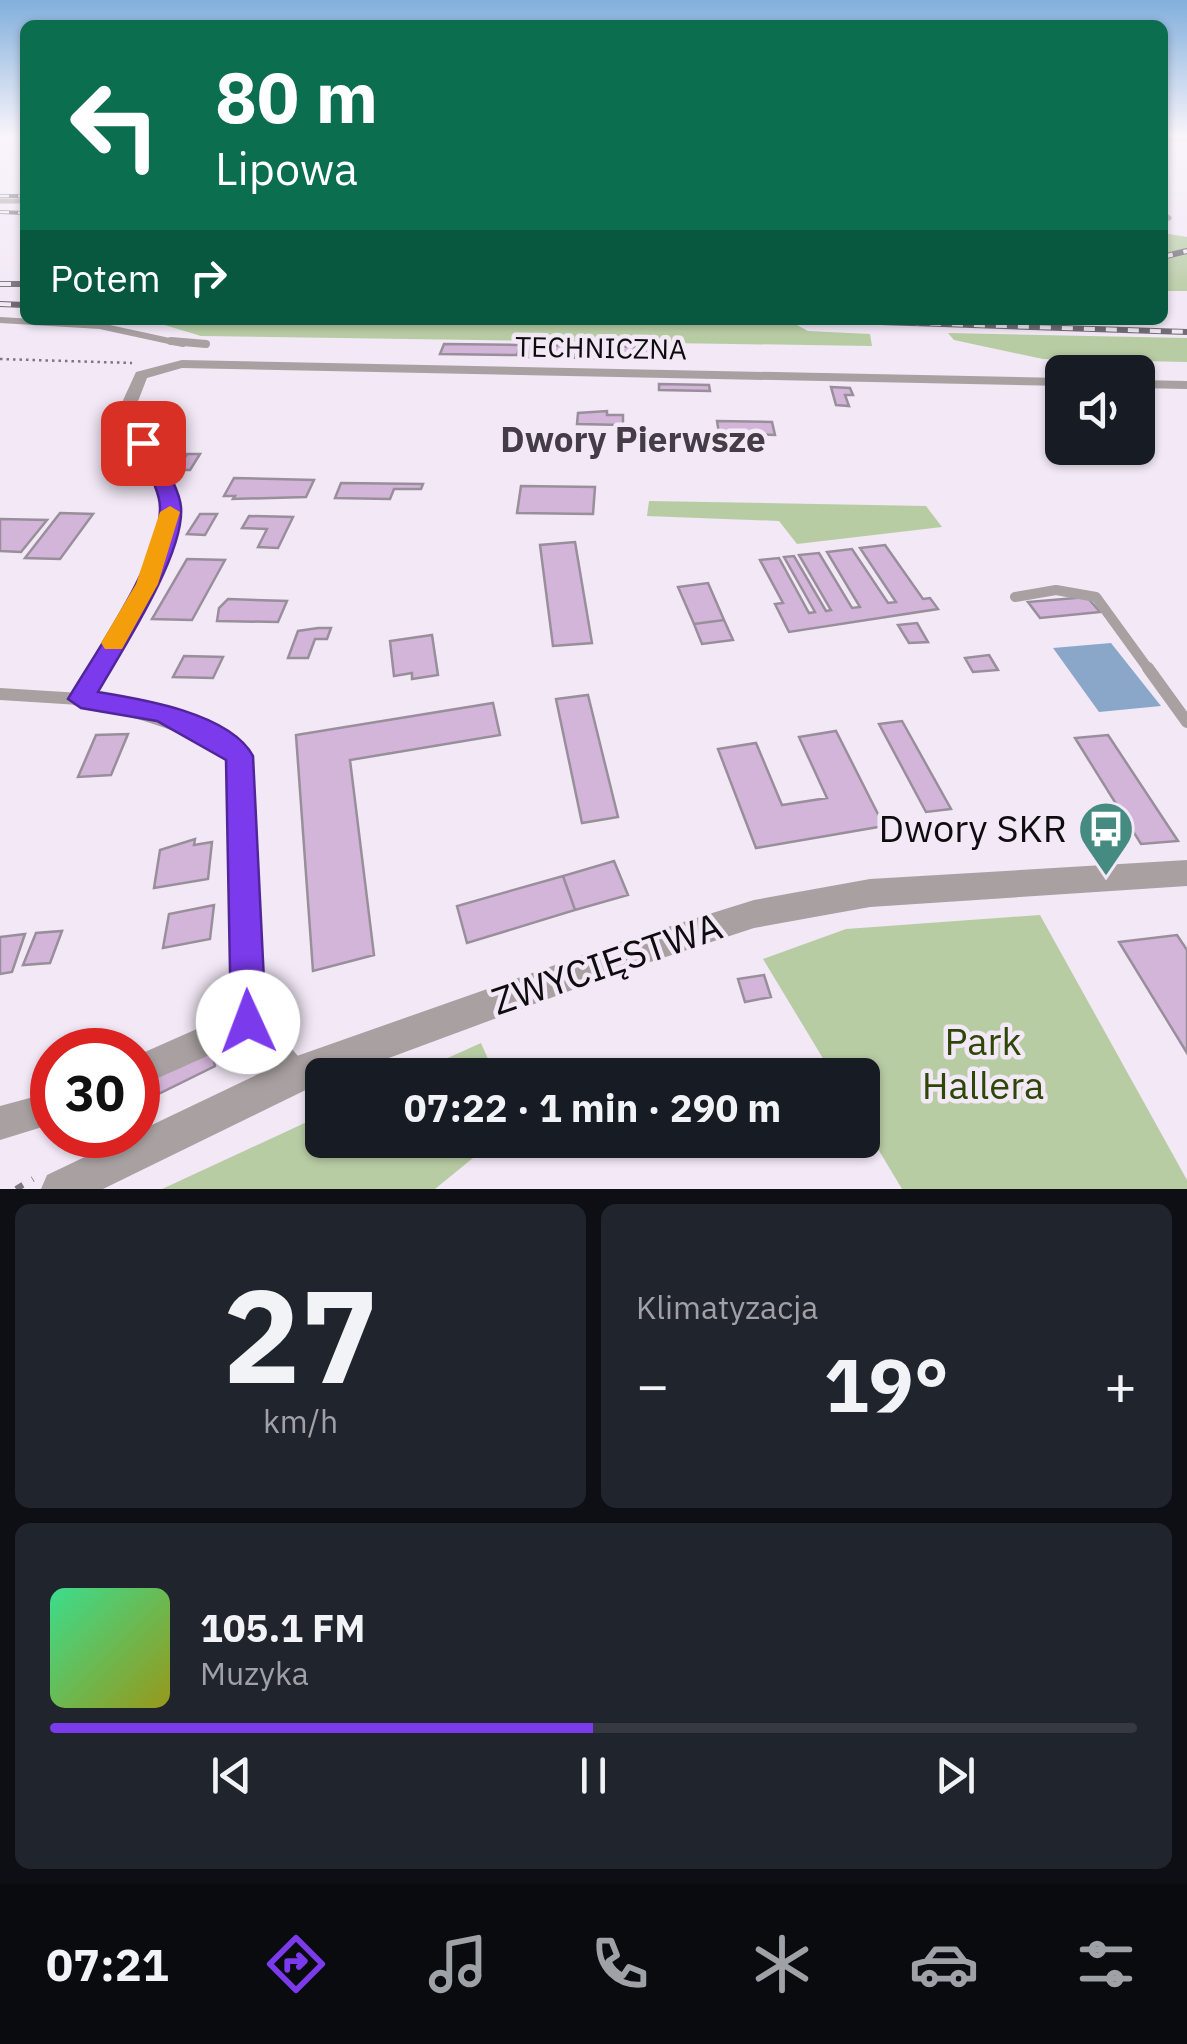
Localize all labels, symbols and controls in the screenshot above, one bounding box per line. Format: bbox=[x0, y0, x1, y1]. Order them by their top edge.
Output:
text: 80 m bbox=[215, 51, 378, 142]
icon: left bbox=[50, 60, 180, 190]
text: Lipowa bbox=[215, 139, 358, 197]
icon: right bbox=[181, 250, 236, 305]
text: Potem bbox=[50, 253, 161, 302]
street label: TECHNICZNA bbox=[515, 328, 687, 367]
map controls bbox=[1045, 355, 1155, 465]
button: sound bbox=[1045, 355, 1155, 465]
pin bbox=[101, 401, 186, 486]
icon: arrive bbox=[116, 416, 171, 471]
district label: Dwory Pierwsze bbox=[500, 416, 766, 462]
bus stop icon: Dwory SKR bbox=[1076, 799, 1136, 878]
place label: Dwory SKR bbox=[878, 803, 1067, 852]
street label: ZWYCIĘSTWA bbox=[485, 900, 728, 1025]
position arrow bbox=[196, 970, 300, 1074]
park label: Park Hallera bbox=[922, 1016, 1044, 1109]
speed limit sign: 30 bbox=[30, 1028, 160, 1158]
text: 07:22 · 1 min · 290 m bbox=[404, 1083, 781, 1132]
text: 27 bbox=[222, 1250, 379, 1419]
text: Klimatyzacja bbox=[636, 1286, 818, 1328]
text: 19° bbox=[824, 1335, 949, 1433]
text: − bbox=[636, 1349, 669, 1420]
text: + bbox=[1104, 1349, 1137, 1420]
text: km/h bbox=[263, 1400, 338, 1442]
text: 105.1 FM bbox=[200, 1603, 365, 1652]
text: Muzyka bbox=[200, 1652, 309, 1694]
icon: previous bbox=[204, 1748, 259, 1803]
icon: pause bbox=[566, 1748, 621, 1803]
icon: next bbox=[928, 1748, 983, 1803]
icon: directions bbox=[261, 1929, 331, 1999]
icon: music bbox=[423, 1929, 493, 1999]
icon: phone bbox=[585, 1929, 655, 1999]
icon: climate bbox=[747, 1929, 817, 1999]
icon: car bbox=[909, 1929, 979, 1999]
icon: filters bbox=[1071, 1929, 1141, 1999]
text: 07:21 bbox=[46, 1935, 169, 1993]

